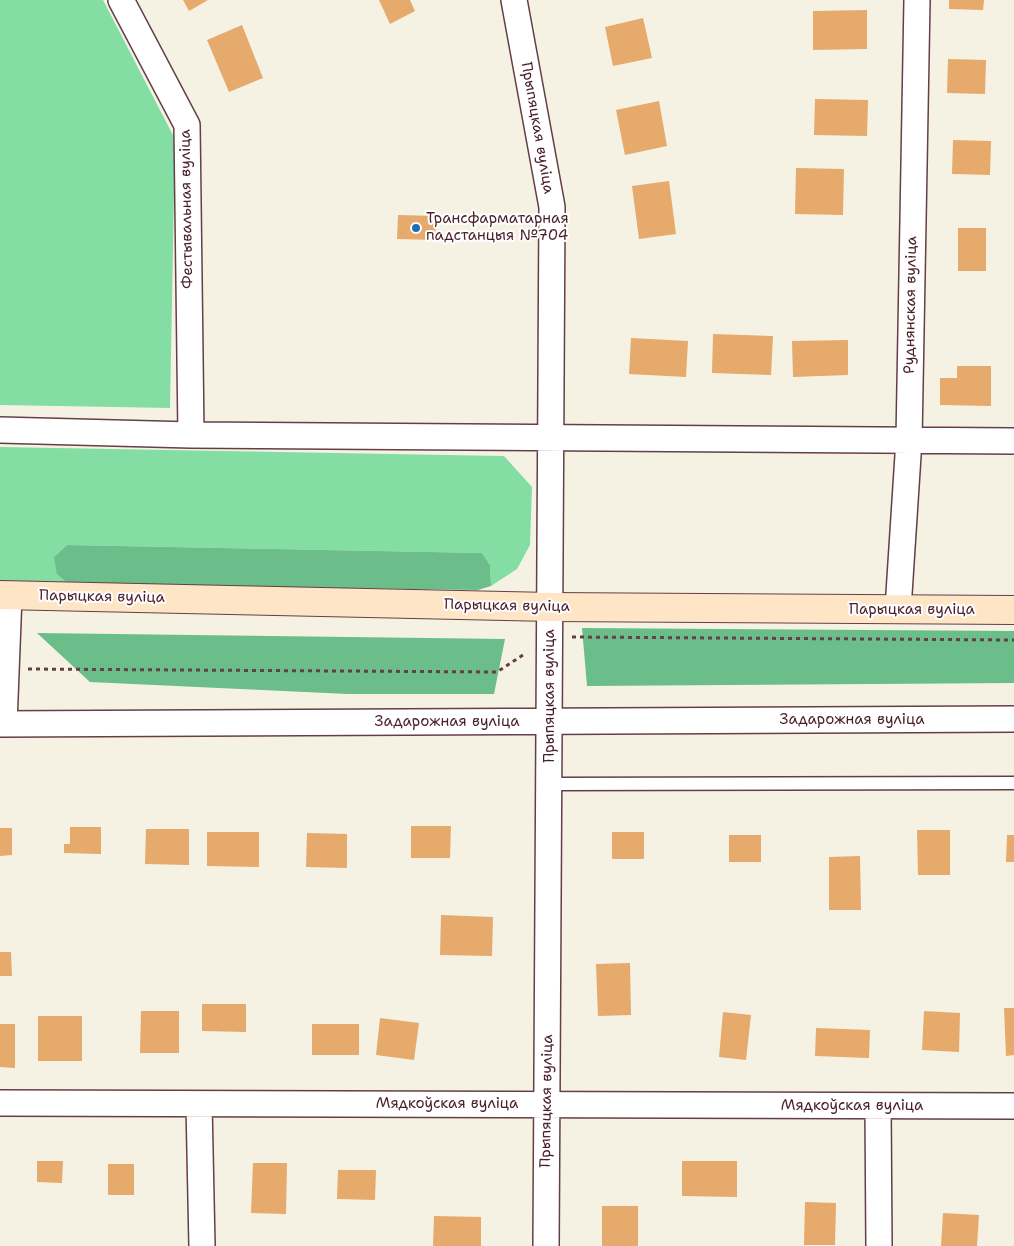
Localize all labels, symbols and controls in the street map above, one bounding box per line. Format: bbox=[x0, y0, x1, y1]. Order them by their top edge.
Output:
street label: Прыпяцкая вуліца bbox=[517, 61, 557, 195]
street label: Фестывальная вуліца bbox=[177, 129, 197, 289]
place label: Трансфарматарная падстанцыя №704 bbox=[426, 210, 569, 245]
marker: Трансфарматарная падстанцыя №704 bbox=[410, 222, 422, 234]
street label: Руднянская вуліца bbox=[901, 236, 921, 374]
street label: Парыцкая вуліца bbox=[39, 587, 165, 607]
street label: Парыцкая вуліца bbox=[444, 596, 570, 616]
street label: Парыцкая вуліца bbox=[849, 601, 975, 619]
street label: Прыпяцкая вуліца bbox=[541, 629, 559, 763]
street label: Задарожная вуліца bbox=[780, 711, 924, 729]
street label: Задарожная вуліца bbox=[375, 713, 519, 731]
street label: Прыпяцкая вуліца bbox=[537, 1034, 557, 1168]
street label: Мядкоўская вуліца bbox=[376, 1095, 518, 1113]
street label: Мядкоўская вуліца bbox=[781, 1097, 923, 1115]

